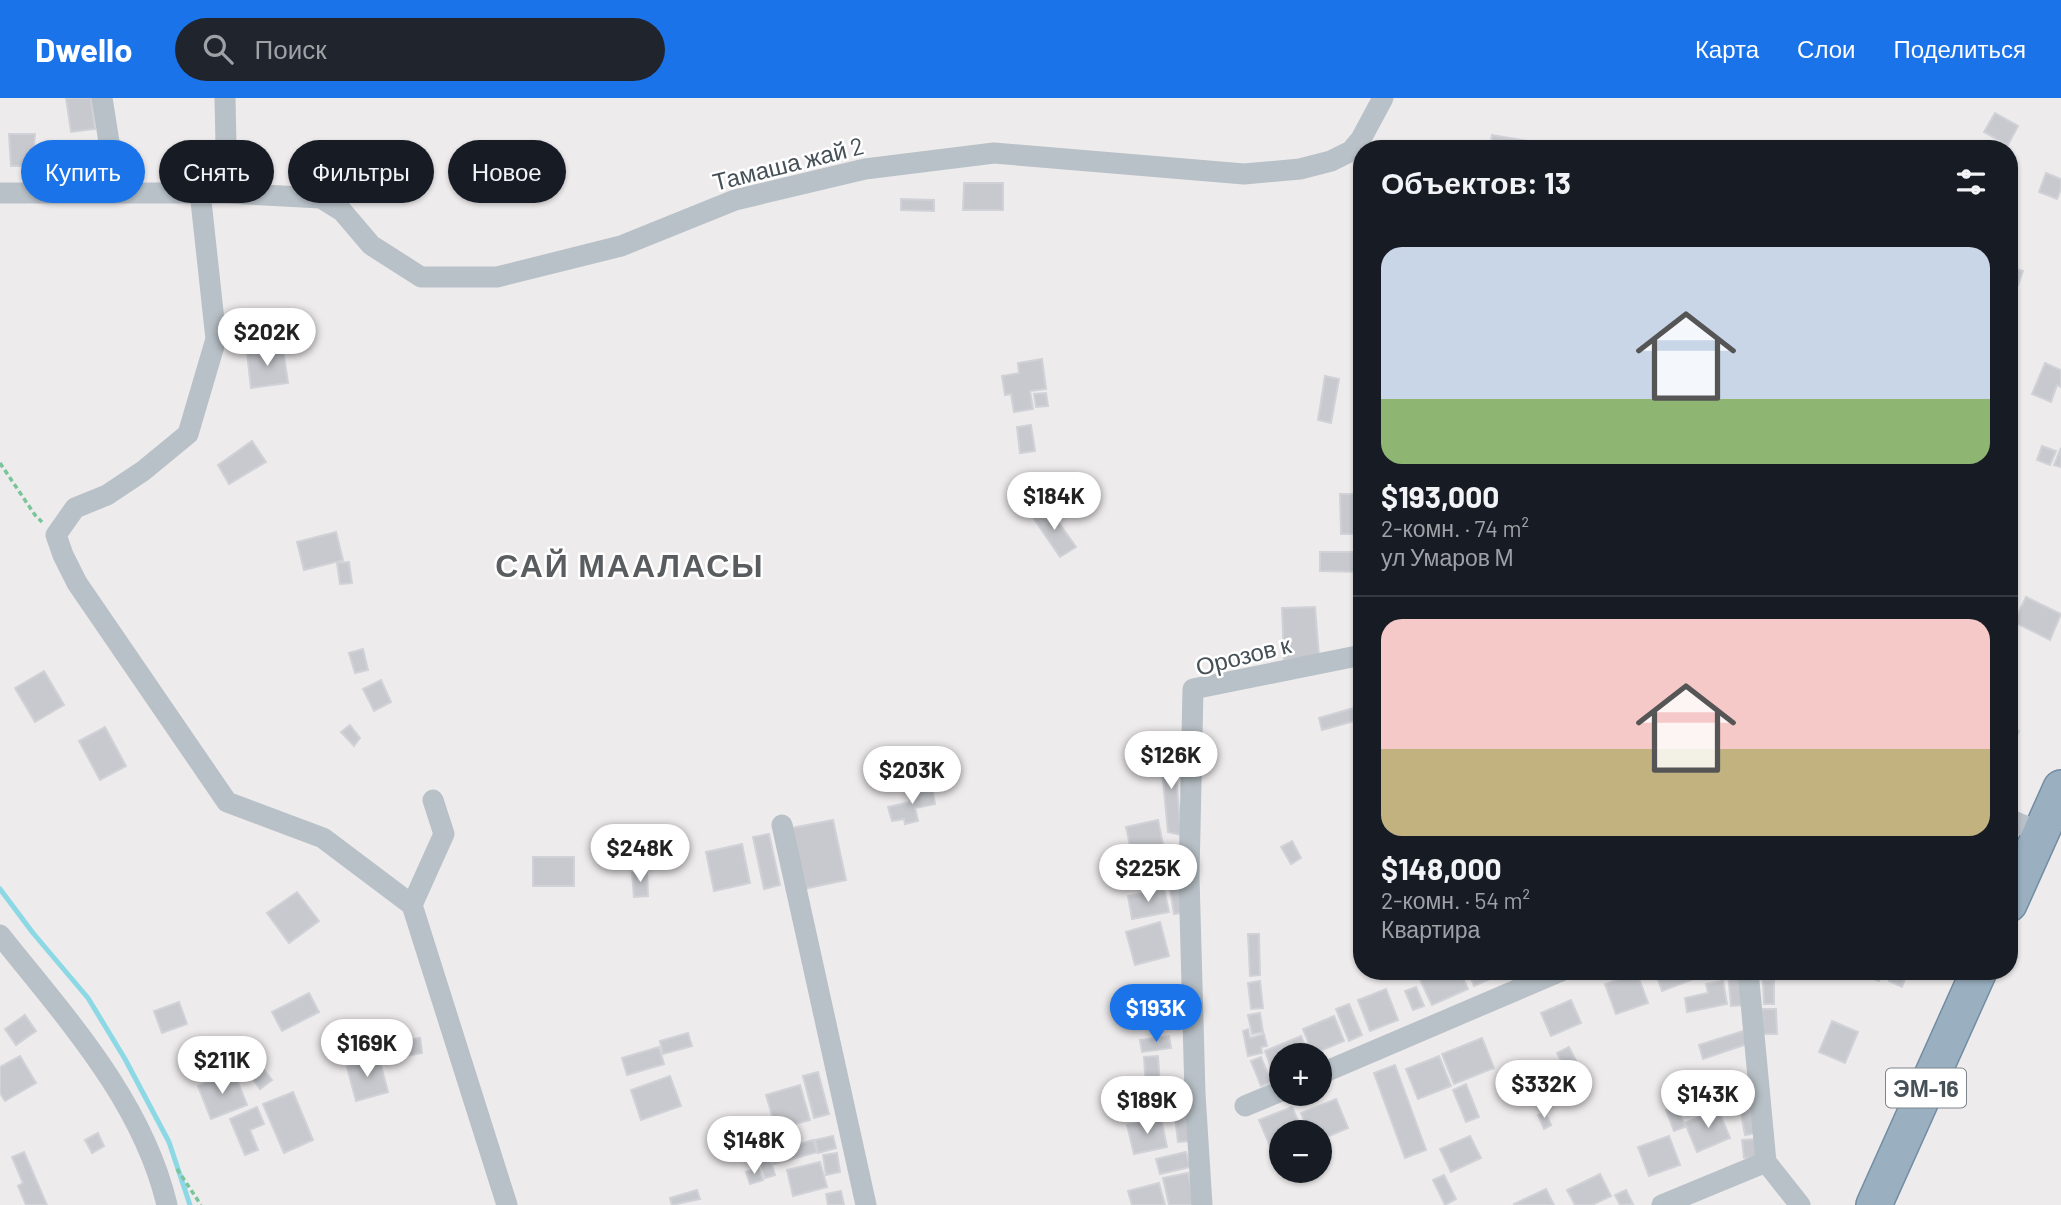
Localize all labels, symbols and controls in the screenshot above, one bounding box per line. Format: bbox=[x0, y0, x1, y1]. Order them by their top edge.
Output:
search box bbox=[175, 18, 665, 81]
text: Dwello bbox=[35, 29, 133, 69]
icon: search bbox=[199, 30, 237, 68]
text: Поиск bbox=[255, 33, 327, 64]
text: Карта bbox=[1695, 34, 1759, 63]
text: Слои bbox=[1797, 34, 1855, 63]
text: Поделиться bbox=[1893, 34, 2026, 63]
street label: Тамаша жай 2 bbox=[709, 130, 867, 196]
chip: Купить bbox=[21, 140, 145, 203]
chip: Снять bbox=[159, 140, 274, 203]
chip: Фильтры bbox=[288, 140, 434, 203]
chip: Новое bbox=[448, 140, 566, 203]
icon: filters bbox=[1952, 163, 1990, 201]
text: Объектов: 13 bbox=[1381, 164, 1571, 200]
icon: home bbox=[1623, 293, 1749, 419]
pin: $202K bbox=[218, 308, 316, 368]
text: $202K bbox=[234, 317, 300, 345]
pin: $184K bbox=[1005, 472, 1103, 532]
text: $193,000 bbox=[1381, 478, 1499, 514]
text: $184K bbox=[1023, 481, 1085, 509]
text: 2-комн. · 74 m² bbox=[1381, 514, 1529, 542]
text: ул Умаров М bbox=[1381, 543, 1514, 571]
district label: САЙ МААЛАСЫ bbox=[495, 545, 765, 583]
street label: Орозов к bbox=[1192, 629, 1294, 681]
icon: home bbox=[1623, 665, 1749, 791]
pin: $126K bbox=[1122, 732, 1220, 791]
text: $126K bbox=[1141, 740, 1201, 768]
pin: $203K bbox=[863, 746, 961, 806]
text: $203K bbox=[879, 755, 945, 783]
pin: $248K bbox=[591, 824, 689, 884]
text: $248K bbox=[607, 833, 673, 861]
pin: $225K bbox=[1099, 844, 1197, 904]
text: $148,000 bbox=[1381, 850, 1502, 886]
text: $225K bbox=[1115, 853, 1181, 881]
text: 2-комн. · 54 m² bbox=[1381, 886, 1530, 914]
text: Квартира bbox=[1381, 915, 1480, 943]
pin: $193K bbox=[1107, 984, 1205, 1044]
text: $193K bbox=[1126, 993, 1186, 1021]
pin: $169K bbox=[318, 1020, 416, 1079]
text: $169K bbox=[337, 1028, 397, 1056]
pin: $211K bbox=[173, 1037, 271, 1096]
map controls bbox=[1269, 1043, 1332, 1183]
button: + bbox=[1269, 1043, 1332, 1106]
text: $211K bbox=[194, 1045, 250, 1073]
pin: $332K bbox=[1495, 1060, 1593, 1120]
road number: ЭМ-16 bbox=[1886, 1068, 1966, 1107]
text: $332K bbox=[1511, 1069, 1577, 1097]
pin: $143K bbox=[1659, 1070, 1757, 1130]
pin: $189K bbox=[1098, 1076, 1196, 1136]
text: $143K bbox=[1677, 1079, 1739, 1107]
text: $189K bbox=[1117, 1085, 1177, 1113]
pin: $148K bbox=[705, 1116, 803, 1176]
button: − bbox=[1269, 1120, 1332, 1183]
text: $148K bbox=[723, 1125, 785, 1153]

